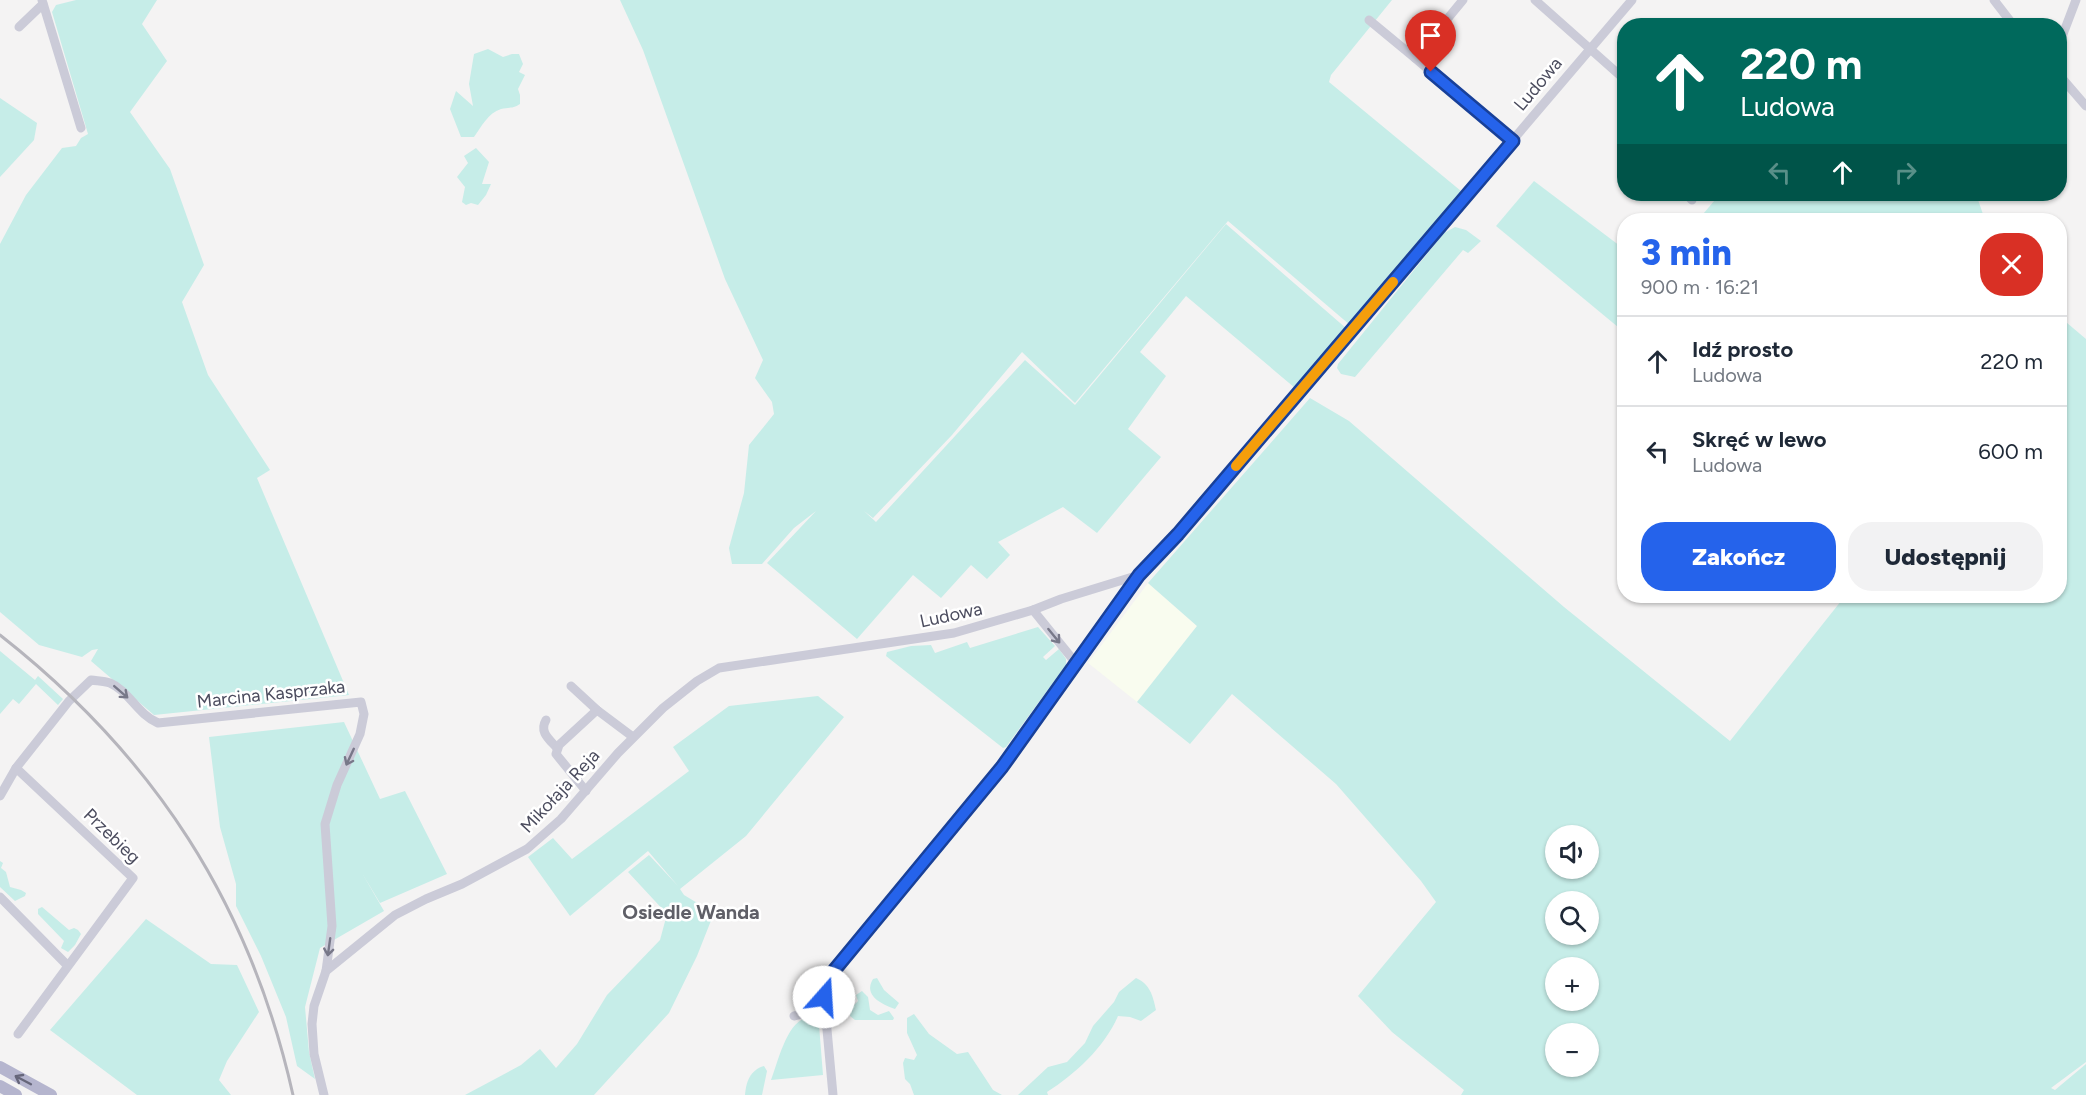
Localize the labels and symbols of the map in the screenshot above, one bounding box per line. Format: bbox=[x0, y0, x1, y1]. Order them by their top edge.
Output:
pin bbox=[1405, 10, 1456, 72]
street label: Ludowa bbox=[1509, 53, 1567, 115]
street label: Ludowa bbox=[918, 598, 984, 632]
one-way arrow bbox=[1048, 628, 1061, 644]
street label: Marcina Kasprzaka bbox=[196, 675, 346, 713]
one-way arrow bbox=[113, 685, 128, 699]
street label: Mikołaja Reja bbox=[516, 745, 604, 837]
one-way arrow bbox=[343, 748, 354, 766]
street label: Przebieg bbox=[79, 804, 145, 868]
district label: Osiedle Wanda bbox=[622, 900, 760, 924]
one-way arrow bbox=[324, 937, 335, 956]
position arrow bbox=[792, 965, 856, 1029]
one-way arrow bbox=[15, 1074, 33, 1085]

